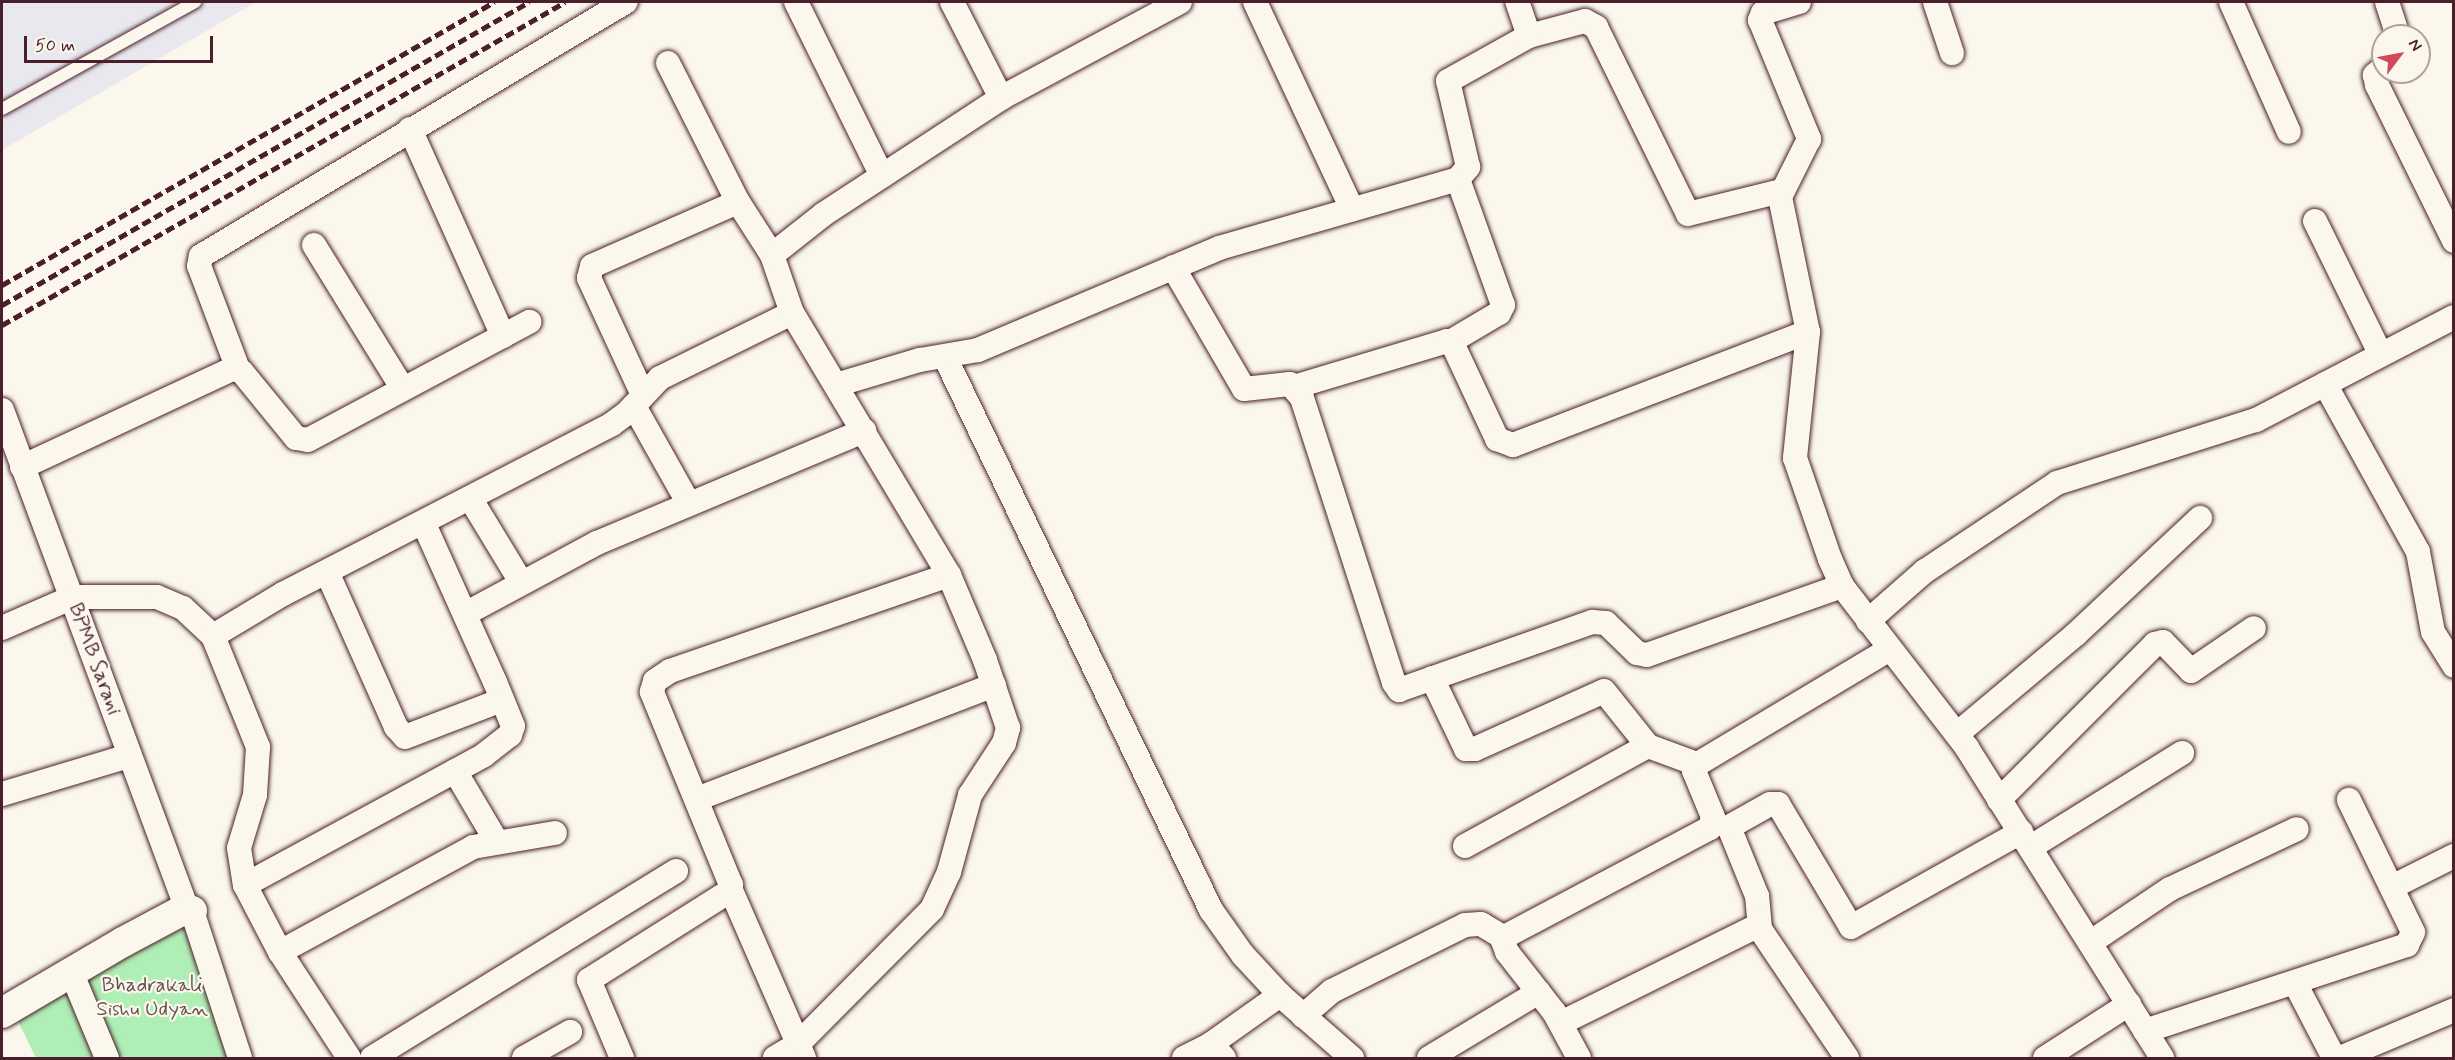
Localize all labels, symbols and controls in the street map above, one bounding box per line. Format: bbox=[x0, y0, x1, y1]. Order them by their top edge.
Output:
scale bar bbox=[27, 24, 216, 62]
north arrow bbox=[2371, 24, 2431, 84]
text: 50 m bbox=[35, 34, 75, 58]
text: N bbox=[2403, 35, 2427, 55]
street label: BPMB Sarani bbox=[62, 597, 128, 721]
park label: Bhadrakali Sishu Udyan bbox=[97, 972, 207, 1022]

